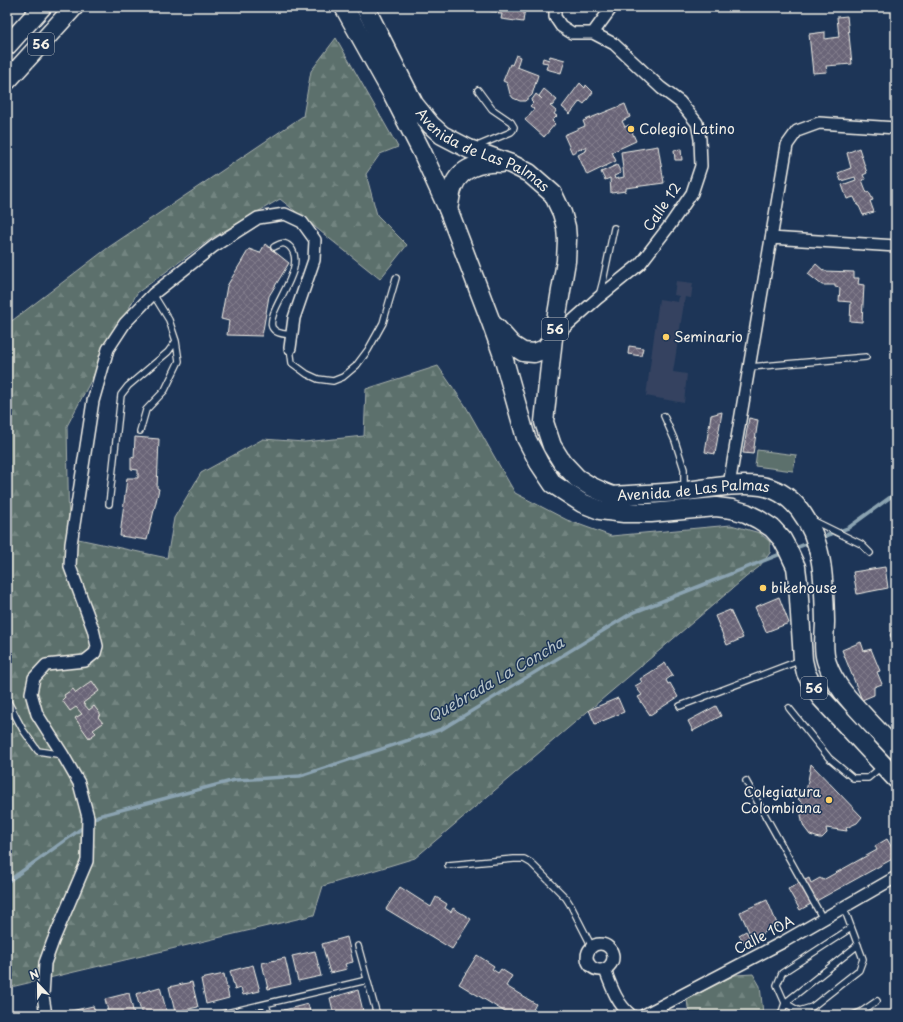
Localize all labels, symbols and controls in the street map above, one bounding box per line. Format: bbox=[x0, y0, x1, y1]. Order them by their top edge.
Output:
road number: 56 bbox=[28, 33, 54, 55]
street label: Avenida de Las Palmas bbox=[411, 103, 554, 196]
place label: Colegio Latino bbox=[639, 118, 735, 139]
marker: Colegio Latino bbox=[626, 124, 636, 134]
street label: Calle 12 bbox=[638, 178, 686, 235]
road number: 56 bbox=[542, 318, 568, 340]
place label: Seminario bbox=[674, 326, 743, 347]
marker: Seminario bbox=[661, 332, 671, 342]
street label: Avenida de Las Palmas bbox=[616, 474, 772, 506]
place label: bikehouse bbox=[771, 577, 838, 598]
marker: bikehouse bbox=[758, 583, 768, 593]
water label: Quebrada La Concha bbox=[423, 630, 568, 727]
road number: 56 bbox=[801, 677, 827, 699]
place label: Colegiatura Colombiana bbox=[741, 781, 821, 818]
marker: Colegiatura Colombiana bbox=[824, 795, 834, 805]
street label: Calle 10A bbox=[730, 910, 798, 959]
north arrow bbox=[18, 964, 58, 1004]
text: N bbox=[27, 965, 42, 984]

